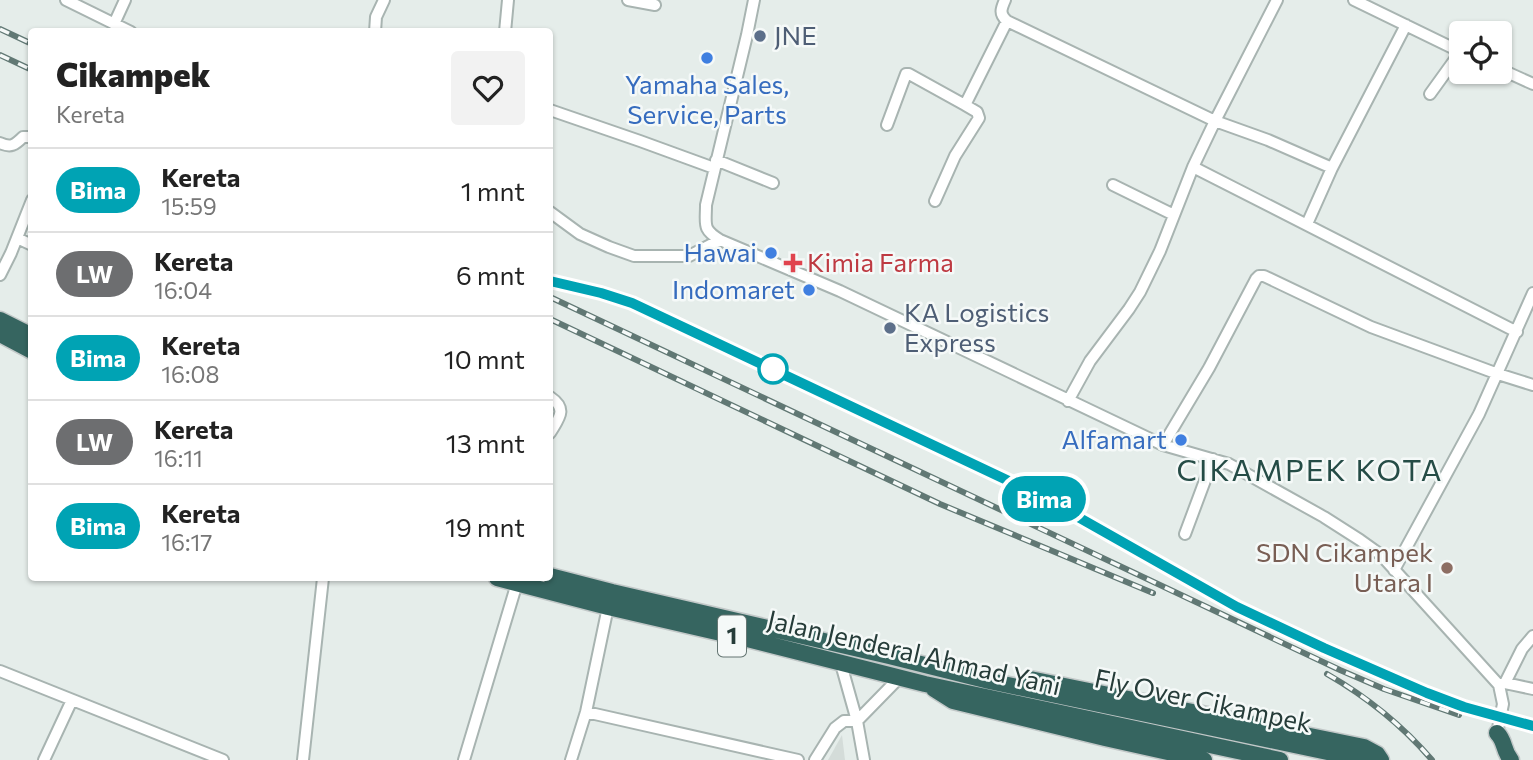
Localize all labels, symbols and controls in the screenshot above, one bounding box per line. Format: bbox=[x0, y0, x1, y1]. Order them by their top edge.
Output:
place label: JNE bbox=[774, 19, 817, 50]
map controls bbox=[1449, 21, 1512, 84]
button: locate bbox=[1449, 21, 1512, 84]
marker: JNE bbox=[752, 28, 768, 44]
marker: Yamaha Sales, Service, Parts bbox=[699, 50, 715, 66]
button: heart bbox=[451, 51, 525, 125]
text: Cikampek bbox=[56, 53, 210, 94]
place label: Yamaha Sales, Service, Parts bbox=[625, 68, 789, 129]
text: Kereta bbox=[56, 100, 125, 128]
text: Kereta bbox=[161, 161, 241, 192]
text: Bima bbox=[70, 175, 126, 204]
text: 1 mnt bbox=[461, 175, 525, 206]
text: 15:59 bbox=[161, 192, 217, 220]
place label: Hawai bbox=[683, 236, 757, 267]
text: Kereta bbox=[154, 245, 233, 276]
marker: Hawai bbox=[763, 245, 779, 261]
place label: Kimia Farma bbox=[807, 246, 954, 277]
marker: Kimia Farma bbox=[785, 255, 801, 271]
text: LW bbox=[76, 259, 113, 288]
text: 6 mnt bbox=[456, 259, 525, 290]
place label: Indomaret bbox=[672, 273, 795, 304]
text: 16:04 bbox=[154, 276, 212, 304]
marker: Indomaret bbox=[801, 282, 817, 298]
place label: KA Logistics Express bbox=[904, 296, 1049, 357]
marker: KA Logistics Express bbox=[882, 320, 898, 336]
text: Kereta bbox=[161, 329, 241, 360]
text: Bima bbox=[70, 343, 126, 372]
text: 10 mnt bbox=[444, 343, 525, 374]
unlabelled marker bbox=[758, 354, 788, 384]
text: 16:08 bbox=[161, 360, 219, 388]
text: Kereta bbox=[154, 413, 233, 444]
place label: Alfamart bbox=[1062, 423, 1167, 454]
text: LW bbox=[76, 427, 113, 456]
text: 13 mnt bbox=[446, 427, 525, 458]
marker: Alfamart bbox=[1173, 432, 1189, 448]
text: 16:11 bbox=[154, 444, 203, 472]
district label: CIKAMPEK KOTA bbox=[1177, 450, 1443, 487]
line badge: Bima bbox=[995, 476, 1093, 522]
text: Bima bbox=[1016, 484, 1072, 513]
text: Kereta bbox=[161, 497, 241, 528]
text: Bima bbox=[70, 511, 126, 540]
text: 19 mnt bbox=[445, 511, 525, 542]
text: 16:17 bbox=[161, 528, 212, 556]
place label: SDN Cikampek Utara I bbox=[1256, 536, 1433, 597]
marker: SDN Cikampek Utara I bbox=[1439, 560, 1455, 576]
street label: Jalan Jenderal Ahmad Yani bbox=[765, 603, 1064, 700]
road number: 1 bbox=[718, 616, 746, 656]
street label: Fly Over Cikampek bbox=[1092, 661, 1315, 738]

